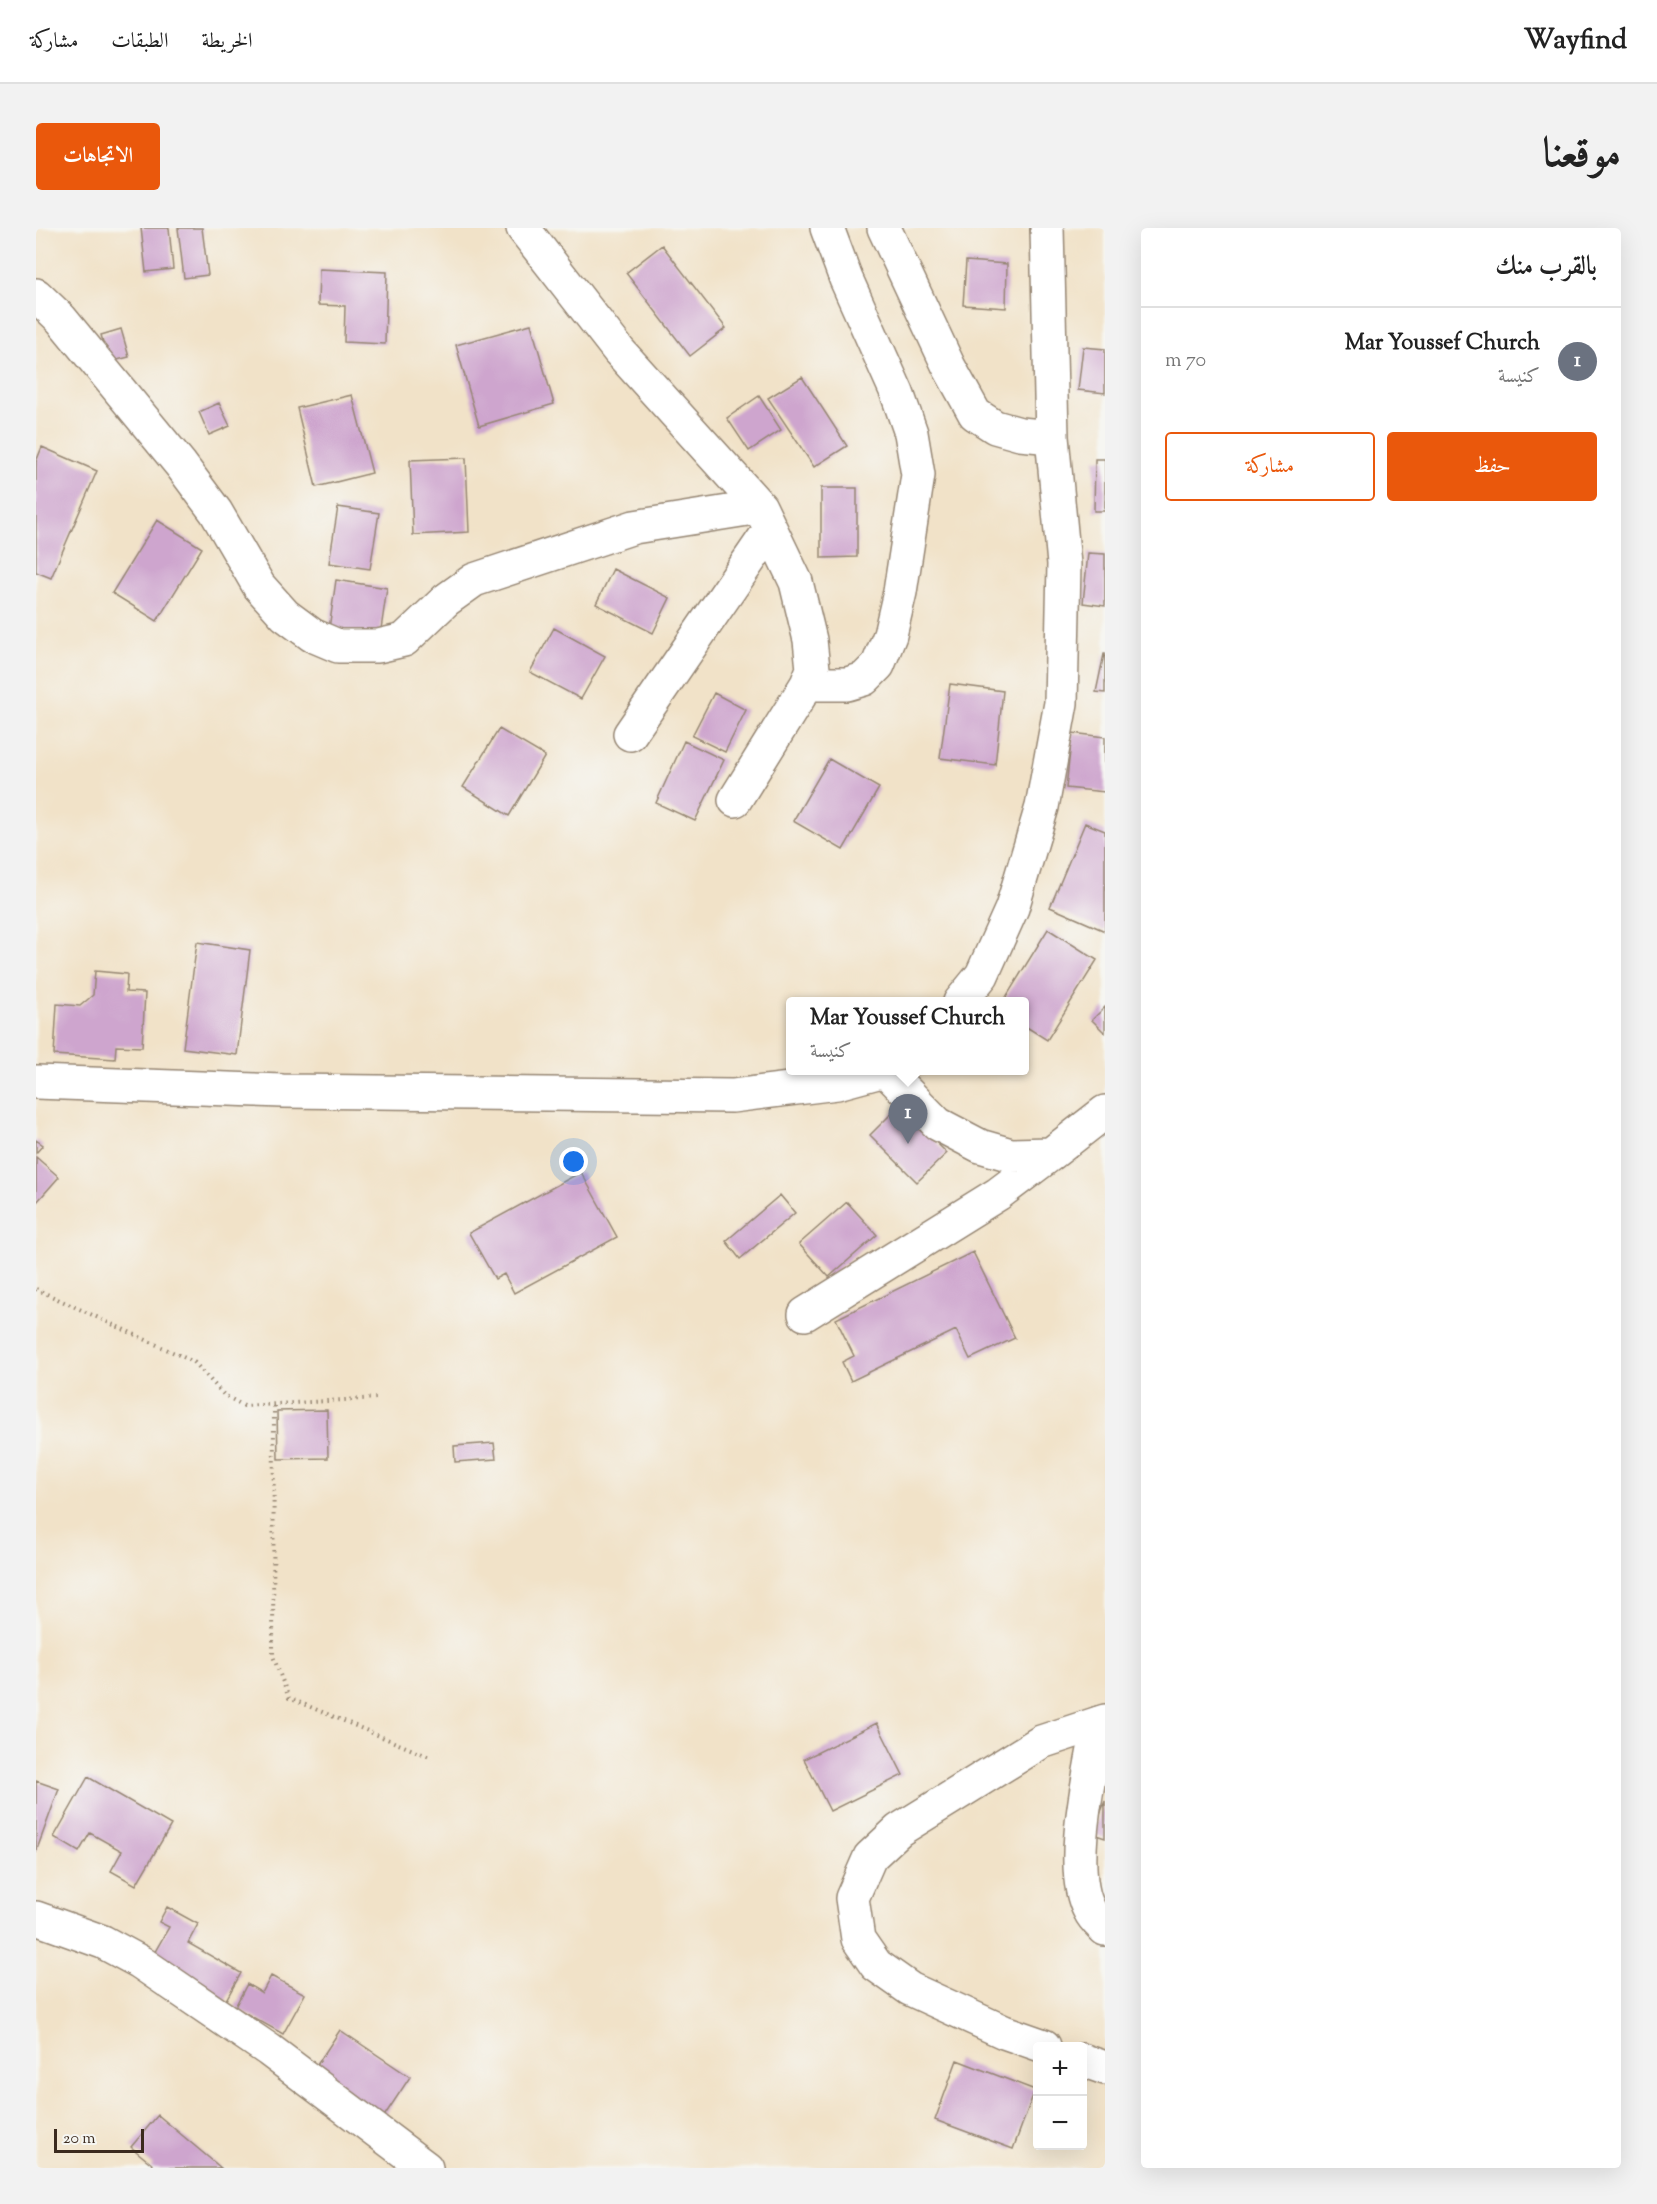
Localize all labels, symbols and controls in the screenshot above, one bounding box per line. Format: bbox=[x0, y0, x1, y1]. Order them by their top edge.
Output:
text: Wayfind bbox=[1524, 21, 1627, 61]
text: مشاركة bbox=[30, 27, 78, 57]
text: الطبقات bbox=[111, 27, 168, 57]
text: الخريطة bbox=[201, 27, 253, 57]
button: الاتجاهات bbox=[36, 123, 160, 190]
text: موقعنا bbox=[1543, 126, 1621, 186]
text: بالقرب منك bbox=[1495, 249, 1597, 286]
text: Mar Youssef Church bbox=[1345, 328, 1540, 360]
text: 70 m bbox=[1165, 347, 1206, 376]
text: 1 bbox=[1574, 347, 1581, 376]
text: كنيسة bbox=[1498, 363, 1540, 392]
button: مشاركة bbox=[1165, 432, 1375, 501]
button: حفظ bbox=[1387, 432, 1597, 501]
popup bbox=[786, 997, 1029, 1075]
text: Mar Youssef Church bbox=[810, 1003, 1005, 1035]
text: كنيسة bbox=[810, 1038, 852, 1067]
pin: 1 bbox=[888, 1094, 928, 1144]
your location bbox=[559, 1147, 588, 1176]
map controls bbox=[1033, 2042, 1087, 2150]
button: + bbox=[1033, 2042, 1087, 2096]
button: − bbox=[1033, 2096, 1087, 2150]
scale bar bbox=[54, 2126, 144, 2154]
text: 20 m bbox=[63, 2128, 96, 2151]

